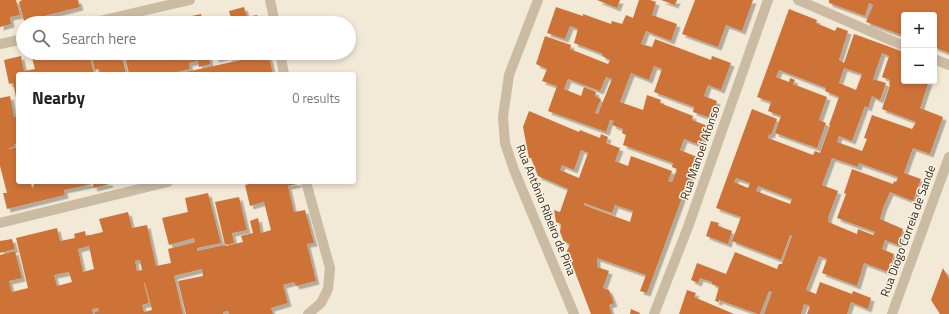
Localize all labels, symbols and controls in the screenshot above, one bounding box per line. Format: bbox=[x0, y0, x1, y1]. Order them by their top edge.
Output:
map controls bbox=[901, 12, 937, 84]
button: + bbox=[901, 12, 937, 48]
search box bbox=[16, 16, 356, 60]
icon: search bbox=[30, 27, 52, 49]
text: Search here bbox=[62, 27, 136, 50]
button: − bbox=[901, 48, 937, 84]
text: Nearby bbox=[32, 85, 85, 111]
text: 0 results bbox=[292, 88, 340, 108]
street label: Rua Manoel Afonso bbox=[675, 103, 725, 202]
street label: Rua Antônio Ribeiro de Pina bbox=[511, 141, 581, 278]
street label: Rua Diogo Correia de Sande bbox=[875, 162, 940, 299]

